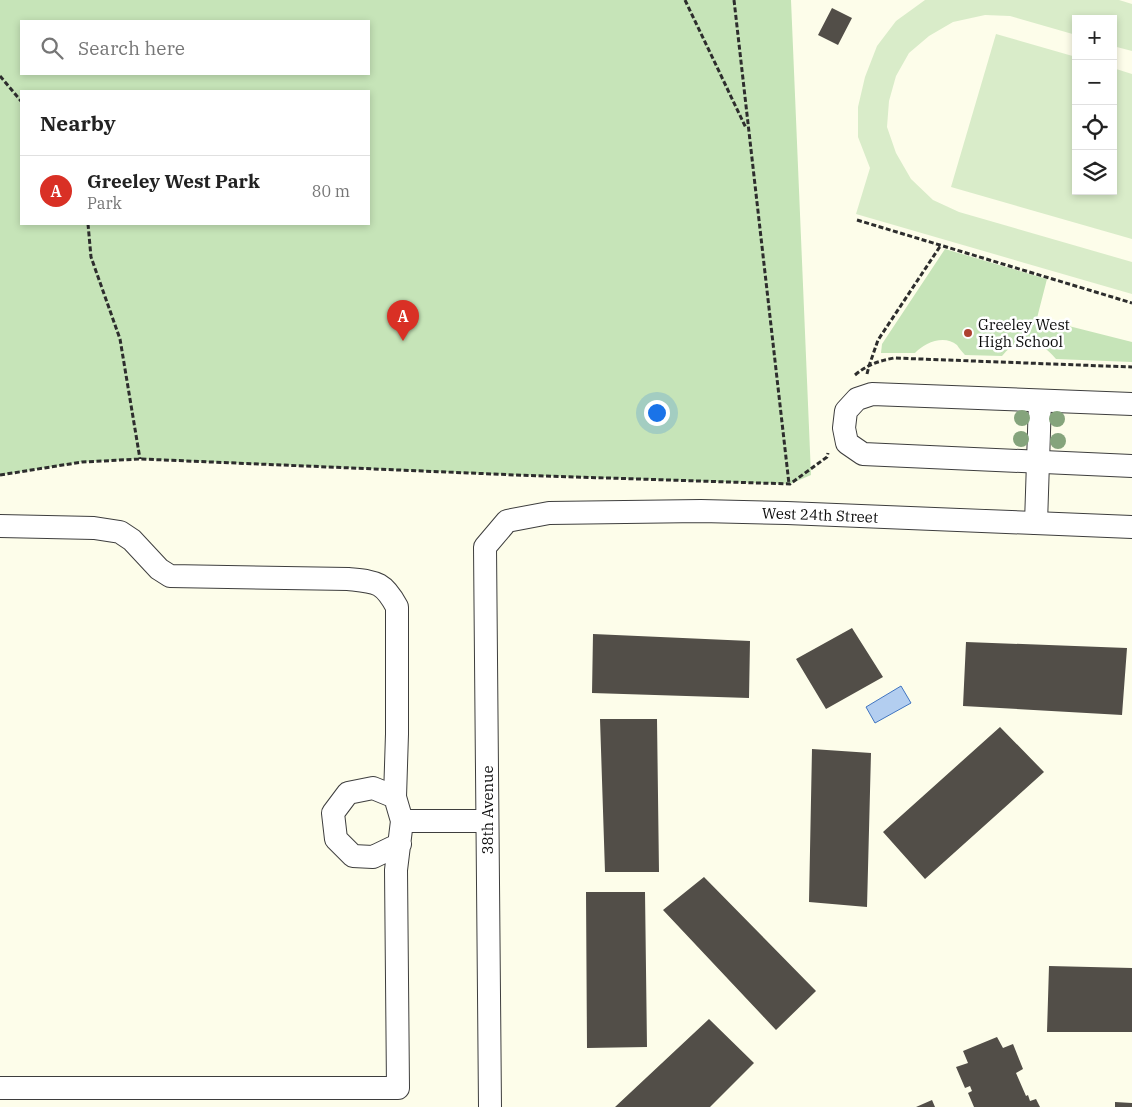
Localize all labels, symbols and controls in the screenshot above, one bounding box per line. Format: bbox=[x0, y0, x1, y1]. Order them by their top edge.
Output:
map controls bbox=[1072, 15, 1117, 195]
button: + bbox=[1072, 15, 1117, 60]
search box bbox=[20, 20, 370, 75]
icon: search bbox=[38, 34, 66, 62]
text: Search here bbox=[78, 36, 185, 60]
button: − bbox=[1072, 60, 1117, 105]
button: locate bbox=[1072, 105, 1117, 150]
text: Nearby bbox=[40, 109, 116, 137]
button: layers bbox=[1072, 150, 1117, 195]
text: Greeley West Park bbox=[87, 169, 260, 193]
text: A bbox=[50, 181, 62, 201]
text: 80 m bbox=[312, 181, 350, 201]
text: Park bbox=[87, 193, 122, 213]
pin: A bbox=[387, 300, 419, 341]
place label: Greeley West High School bbox=[978, 315, 1070, 351]
marker: Greeley West High School bbox=[962, 327, 974, 339]
your location bbox=[644, 400, 670, 426]
street label: West 24th Street bbox=[762, 503, 879, 526]
street label: 38th Avenue bbox=[478, 766, 497, 854]

